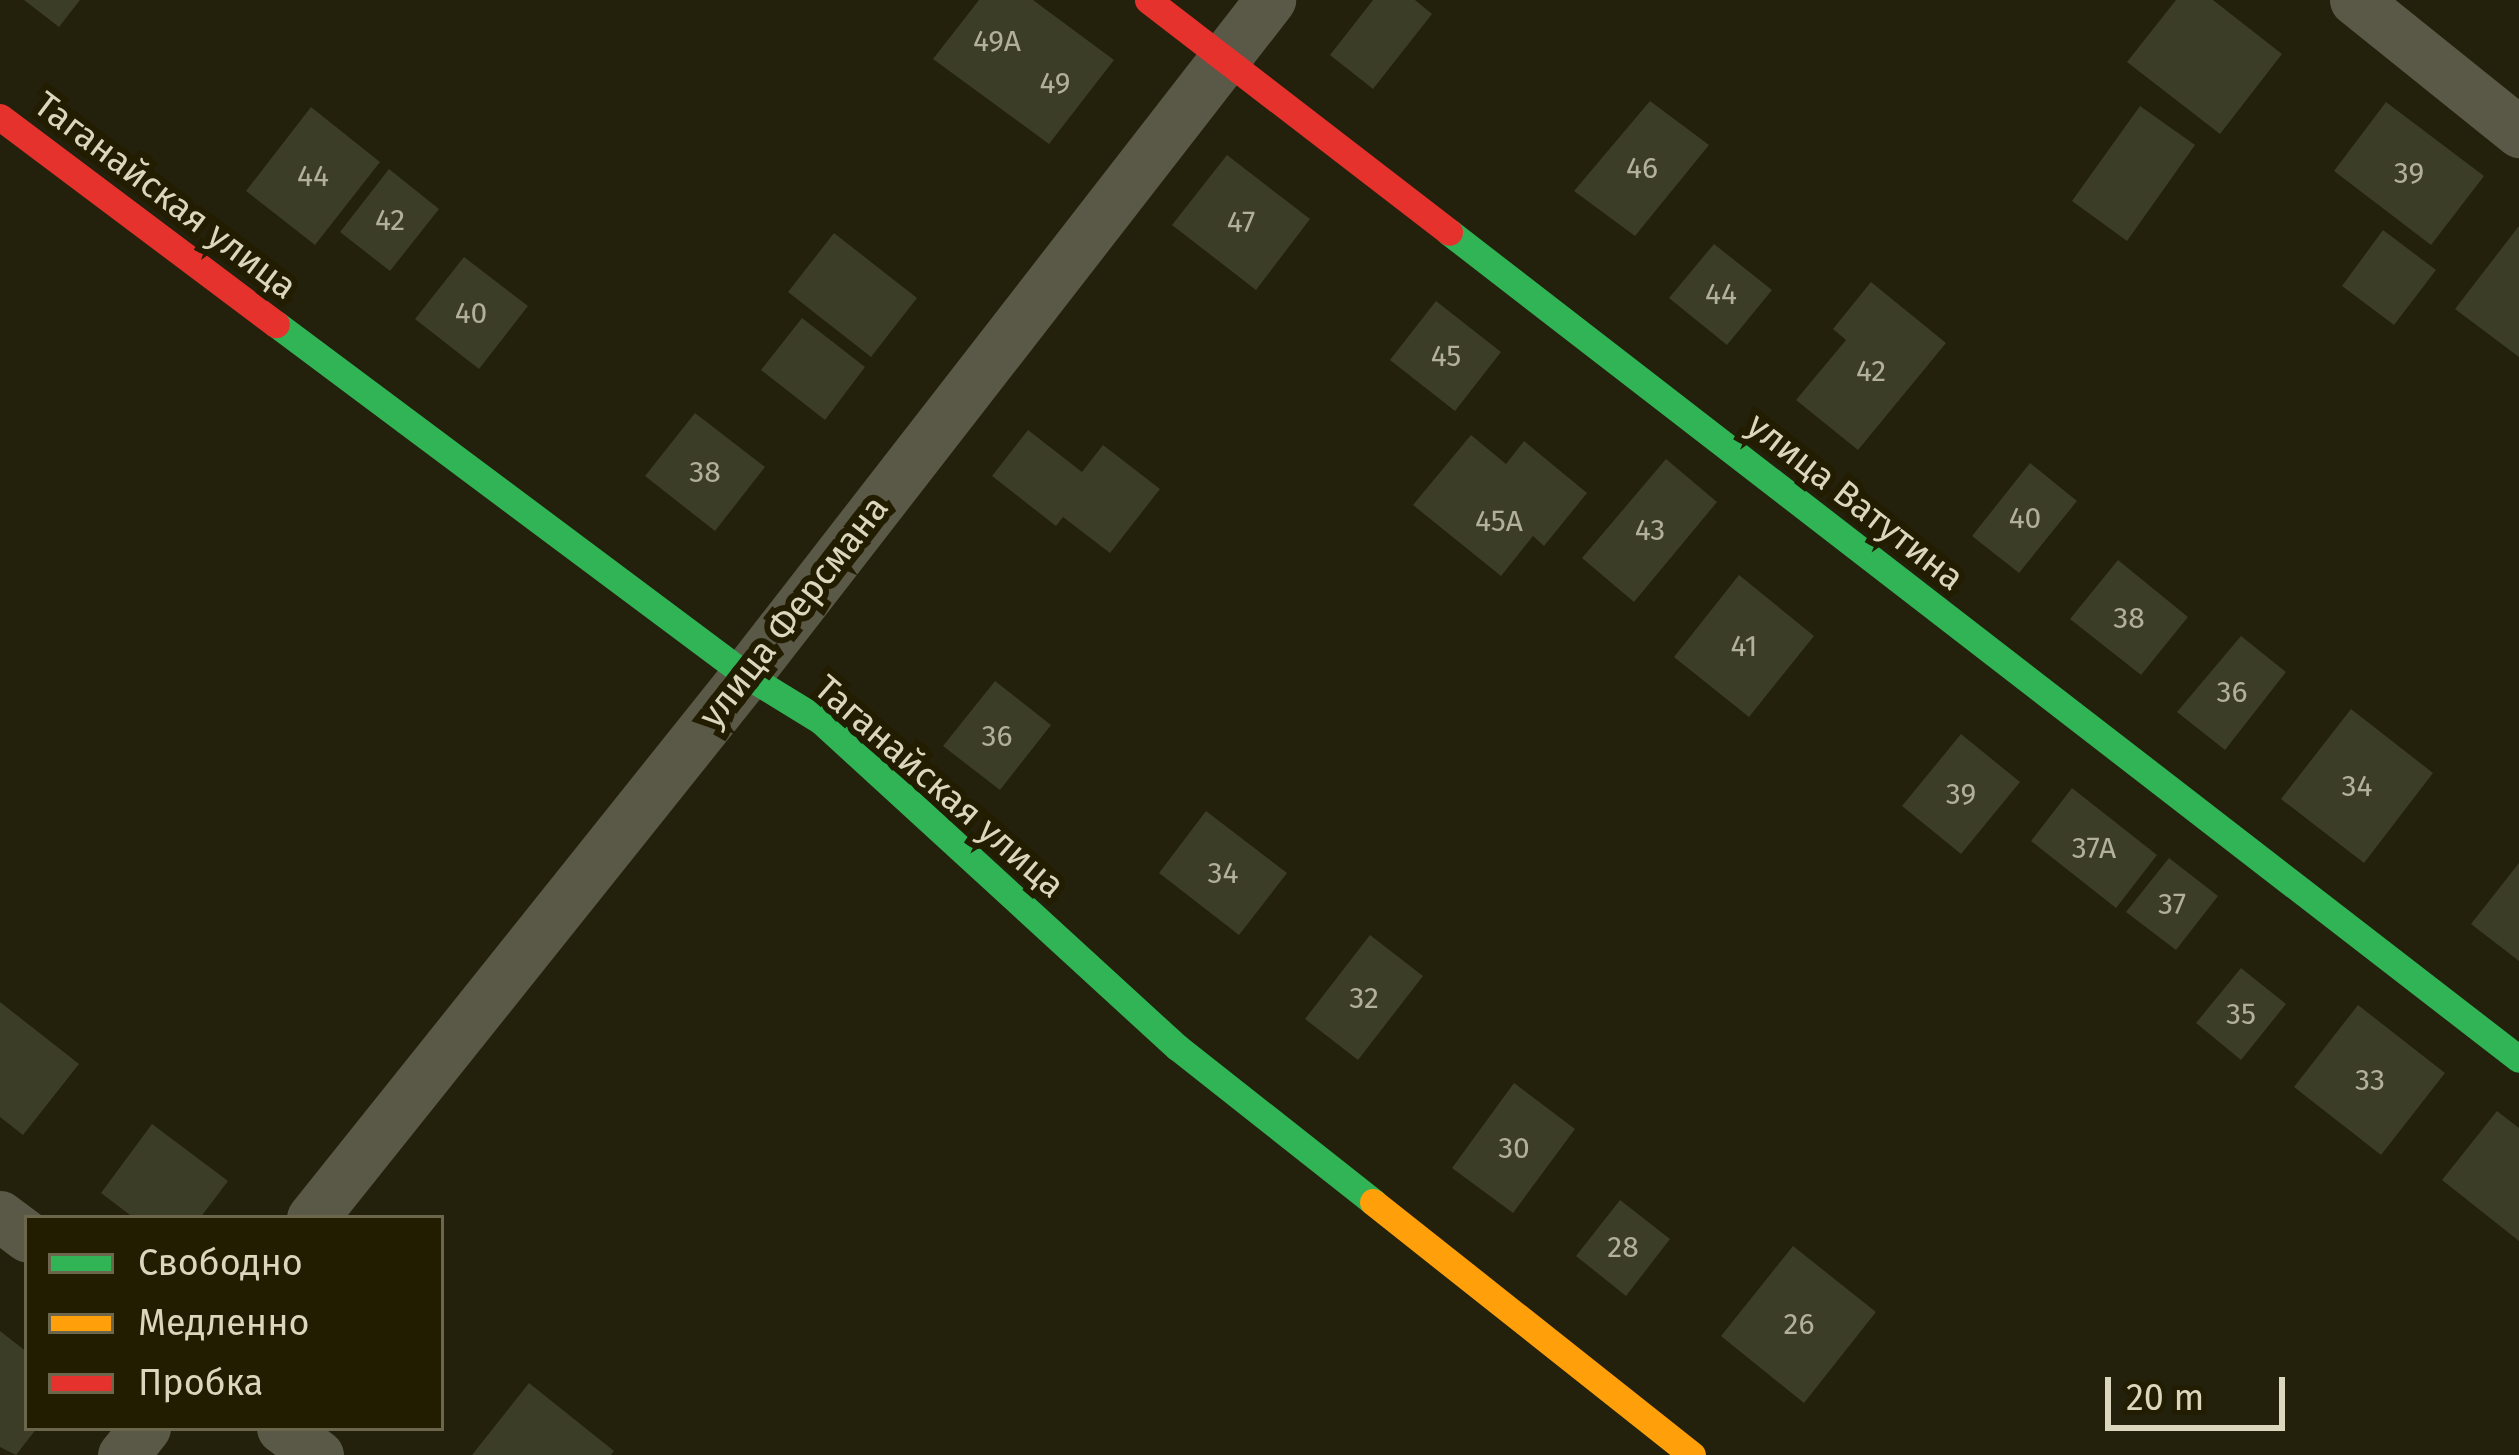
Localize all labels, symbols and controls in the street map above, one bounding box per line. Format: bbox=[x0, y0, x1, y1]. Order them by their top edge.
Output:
house number: 49А bbox=[973, 23, 1021, 59]
house number: 49 bbox=[1039, 65, 1071, 101]
street label: Таганайская улица bbox=[25, 83, 305, 309]
house number: 46 bbox=[1626, 150, 1658, 186]
house number: 39 bbox=[2394, 155, 2424, 191]
house number: 44 bbox=[297, 158, 329, 194]
house number: 42 bbox=[375, 202, 405, 238]
house number: 47 bbox=[1227, 204, 1255, 240]
house number: 44 bbox=[1705, 276, 1737, 312]
house number: 40 bbox=[455, 295, 487, 331]
house number: 45 bbox=[1431, 338, 1461, 374]
house number: 42 bbox=[1856, 353, 1886, 389]
street label: улица Ватутина bbox=[1738, 404, 1972, 600]
house number: 38 bbox=[689, 454, 721, 490]
street label: улица Ферсмана bbox=[690, 487, 898, 737]
house number: 40 bbox=[2009, 500, 2041, 536]
house number: 45А bbox=[1475, 503, 1523, 539]
house number: 43 bbox=[1635, 512, 1665, 548]
house number: 38 bbox=[2113, 600, 2145, 636]
house number: 41 bbox=[1730, 628, 1758, 664]
street label: Таганайская улица bbox=[805, 667, 1073, 907]
house number: 36 bbox=[2217, 674, 2247, 710]
house number: 36 bbox=[982, 718, 1012, 754]
house number: 34 bbox=[2342, 768, 2372, 804]
house number: 39 bbox=[1946, 776, 1976, 812]
house number: 37А bbox=[2072, 830, 2116, 866]
house number: 34 bbox=[1208, 855, 1238, 891]
house number: 37 bbox=[2158, 886, 2186, 922]
house number: 32 bbox=[1349, 980, 1379, 1016]
house number: 35 bbox=[2226, 996, 2256, 1032]
house number: 33 bbox=[2355, 1062, 2385, 1098]
house number: 30 bbox=[1498, 1130, 1530, 1166]
legend bbox=[24, 1215, 444, 1431]
house number: 28 bbox=[1607, 1229, 1639, 1265]
text: Свободно bbox=[138, 1241, 303, 1285]
text: Медленно bbox=[138, 1301, 310, 1345]
house number: 26 bbox=[1784, 1306, 1814, 1342]
scale bar bbox=[2111, 1353, 2291, 1427]
text: Пробка bbox=[138, 1361, 263, 1405]
text: 20 m bbox=[2126, 1376, 2204, 1420]

